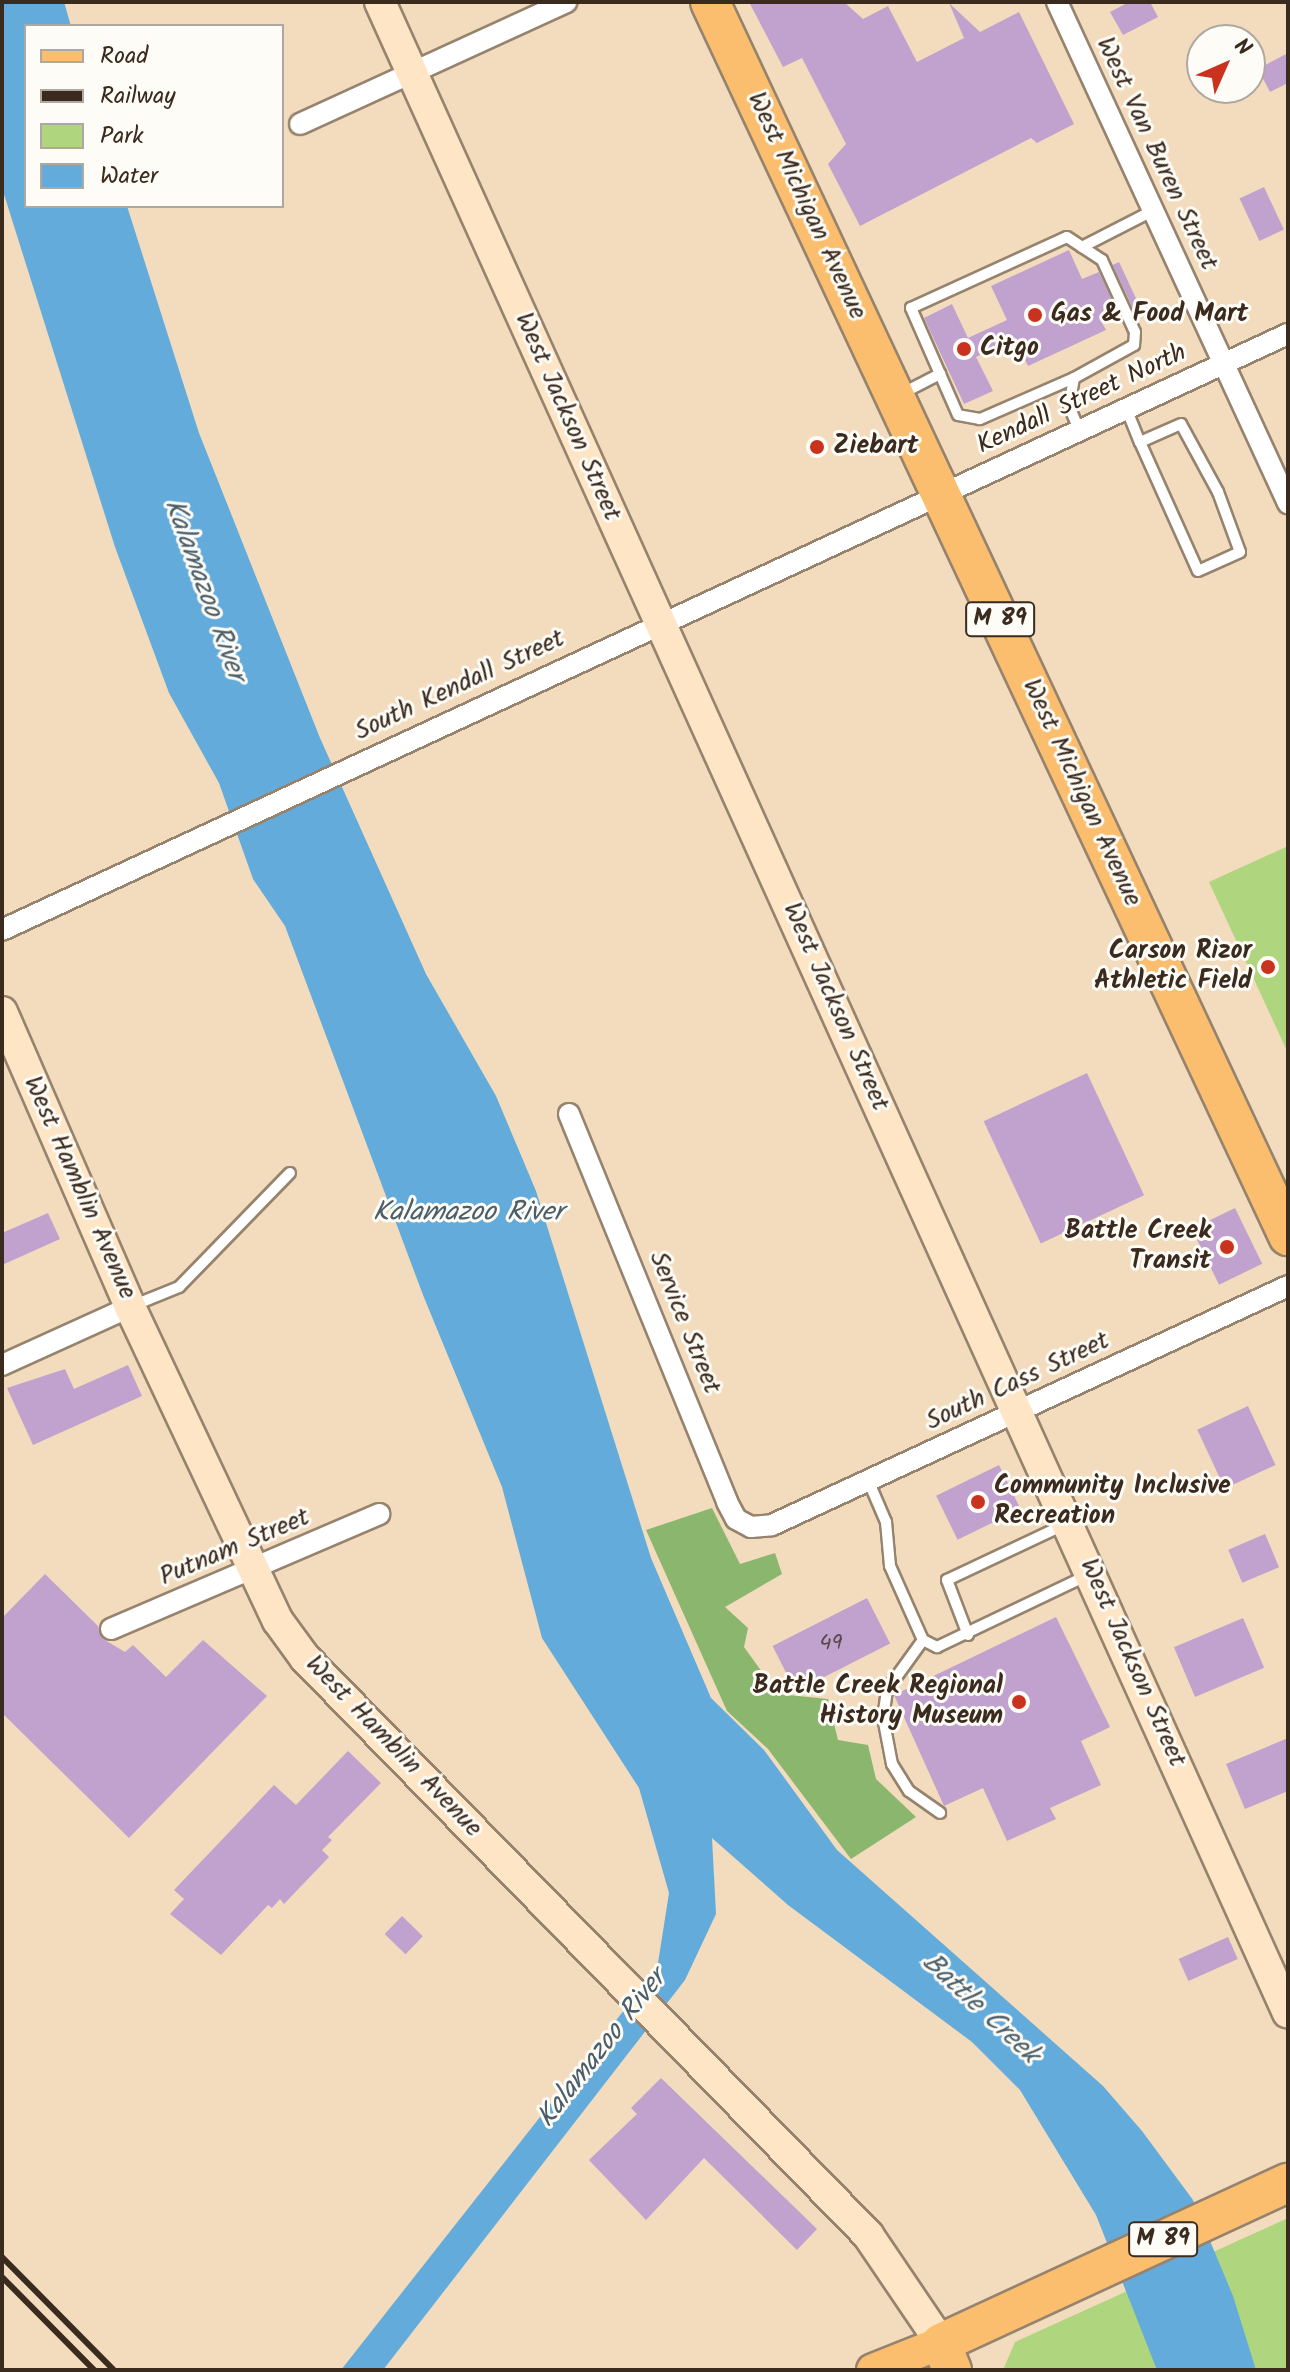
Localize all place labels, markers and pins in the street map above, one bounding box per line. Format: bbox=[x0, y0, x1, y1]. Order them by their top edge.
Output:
place label: Gas & Food Mart bbox=[1051, 299, 1248, 331]
marker: Gas & Food Mart bbox=[1026, 306, 1044, 324]
place label: Citgo bbox=[980, 333, 1039, 365]
marker: Citgo bbox=[955, 340, 973, 358]
place label: Ziebart bbox=[833, 431, 918, 463]
marker: Ziebart bbox=[808, 438, 826, 456]
place label: Carson Rizor Athletic Field bbox=[1094, 936, 1252, 998]
marker: Carson Rizor Athletic Field bbox=[1259, 958, 1277, 976]
place label: Battle Creek Transit bbox=[1065, 1216, 1211, 1278]
marker: Battle Creek Transit bbox=[1218, 1238, 1236, 1256]
place label: Community Inclusive Recreation bbox=[994, 1471, 1231, 1532]
marker: Community Inclusive Recreation bbox=[969, 1493, 987, 1511]
place label: Battle Creek Regional History Museum bbox=[753, 1671, 1003, 1732]
marker: Battle Creek Regional History Museum bbox=[1010, 1693, 1028, 1711]

